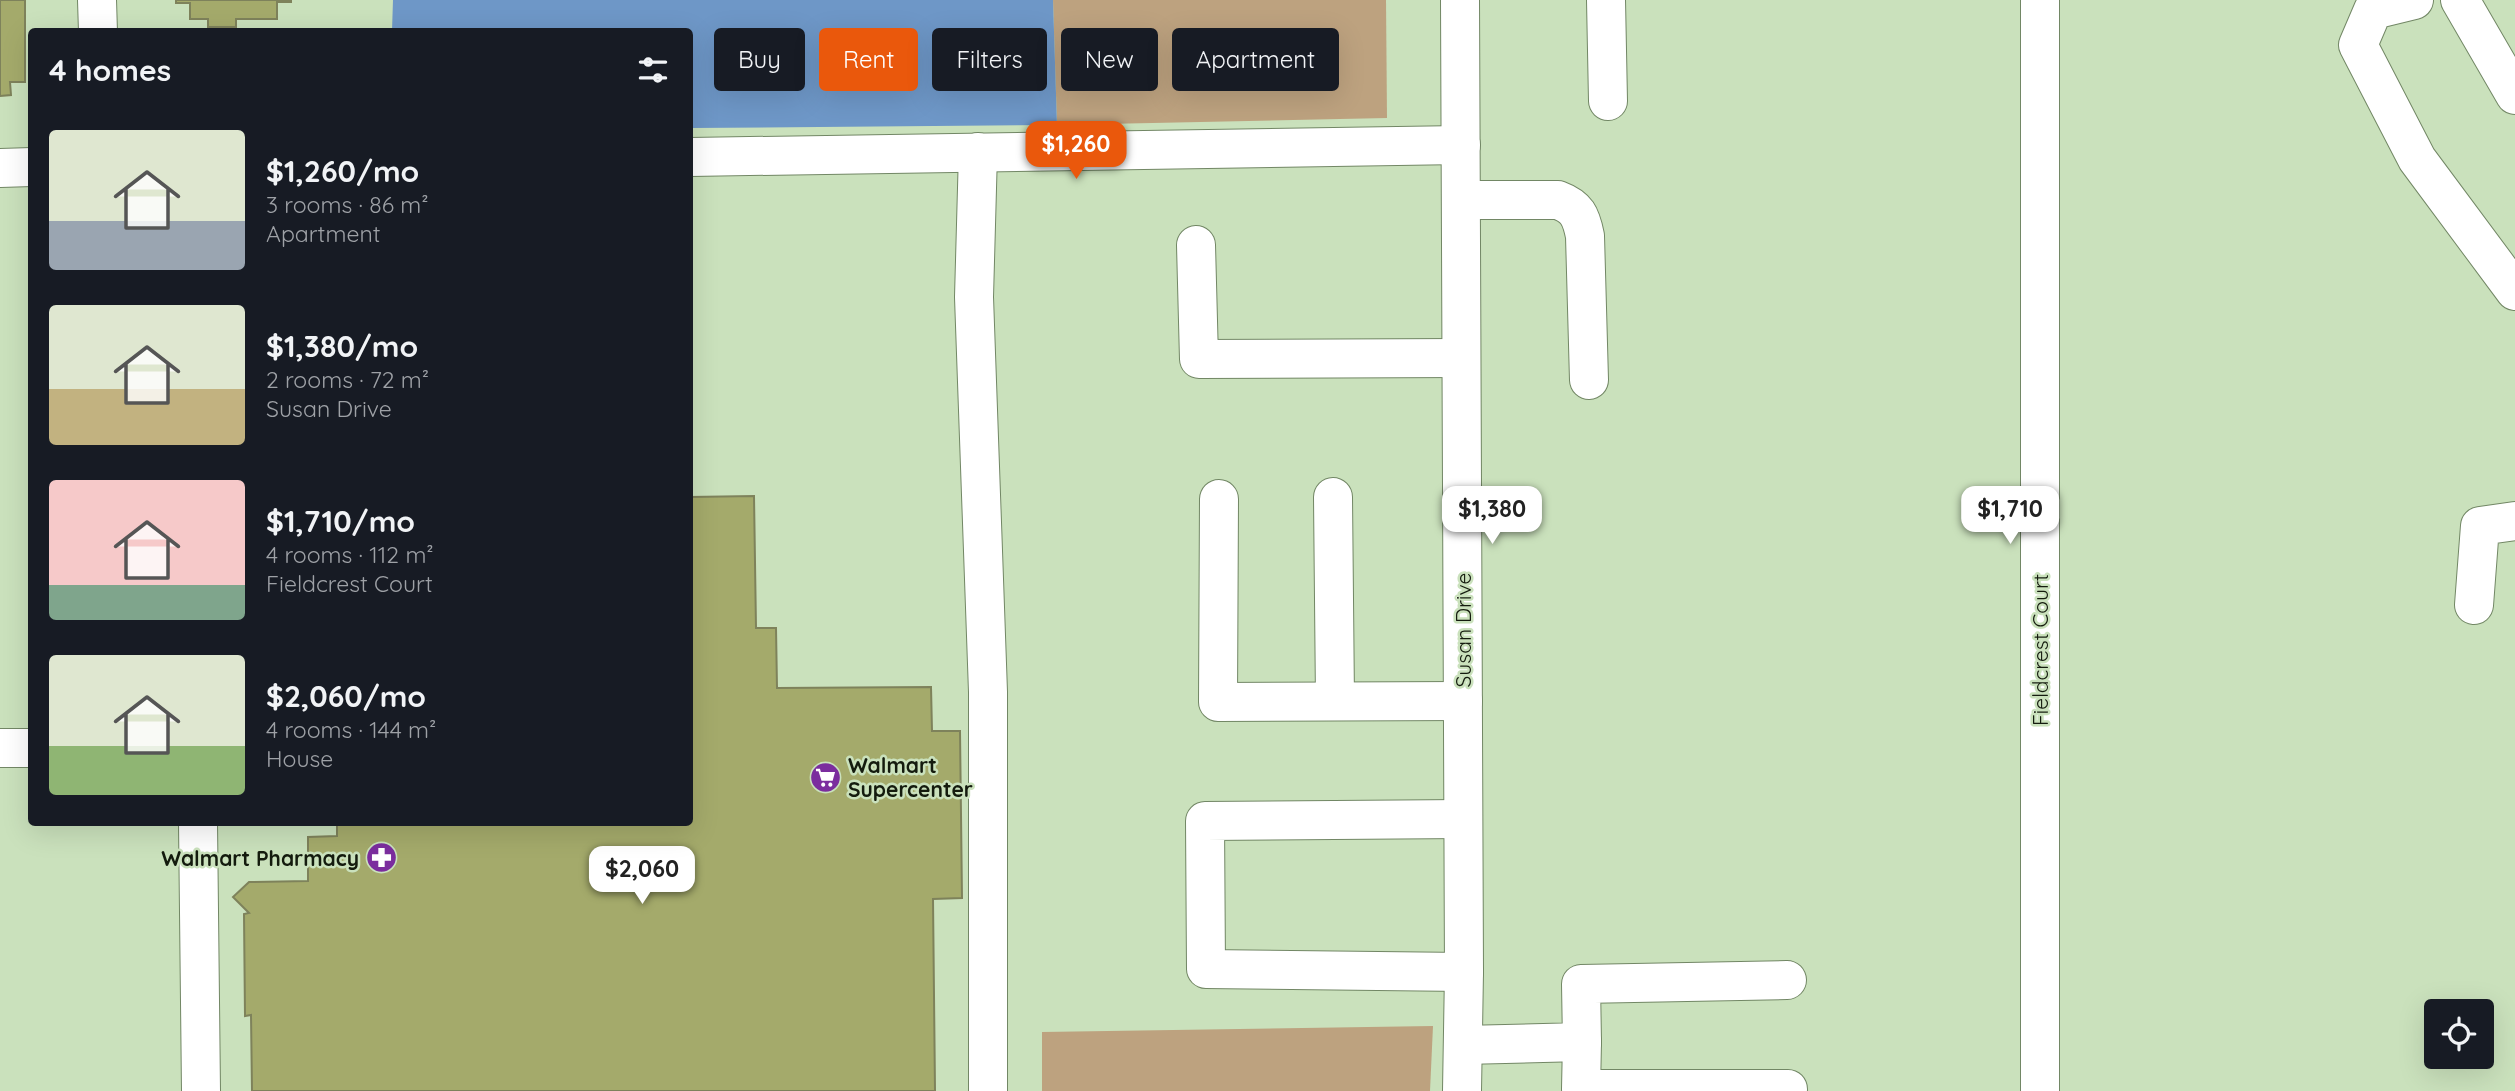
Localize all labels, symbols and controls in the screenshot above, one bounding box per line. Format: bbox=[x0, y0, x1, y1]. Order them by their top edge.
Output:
chip: Buy bbox=[714, 28, 805, 91]
chip: Rent bbox=[819, 28, 918, 91]
chip: Filters bbox=[932, 28, 1047, 91]
chip: New bbox=[1061, 28, 1158, 91]
chip: Apartment bbox=[1172, 28, 1339, 91]
text: 4 homes bbox=[49, 51, 171, 89]
icon: filters bbox=[634, 51, 672, 89]
pin: $1,260 bbox=[1019, 122, 1133, 181]
text: $1,260 bbox=[1042, 129, 1110, 158]
text: $1,260/mo bbox=[266, 152, 419, 190]
icon: home bbox=[105, 158, 189, 242]
text: 3 rooms · 86 m² bbox=[266, 190, 429, 219]
text: Apartment bbox=[266, 219, 380, 248]
text: $1,380/mo bbox=[266, 327, 418, 365]
icon: home bbox=[105, 333, 189, 417]
text: 2 rooms · 72 m² bbox=[266, 365, 429, 394]
text: Susan Drive bbox=[266, 394, 392, 423]
pin: $1,380 bbox=[1435, 486, 1549, 546]
pin: $1,710 bbox=[1953, 486, 2067, 546]
text: $1,380 bbox=[1458, 494, 1526, 523]
text: $1,710 bbox=[1977, 494, 2043, 523]
text: $1,710/mo bbox=[266, 502, 415, 540]
icon: home bbox=[105, 508, 189, 592]
text: 4 rooms · 112 m² bbox=[266, 540, 434, 569]
text: Fieldcrest Court bbox=[266, 569, 433, 598]
street label: Susan Drive bbox=[1450, 573, 1476, 687]
street label: Fieldcrest Court bbox=[2027, 574, 2053, 726]
text: $2,060/mo bbox=[266, 677, 426, 715]
icon: home bbox=[105, 683, 189, 767]
text: 4 rooms · 144 m² bbox=[266, 715, 436, 744]
text: House bbox=[266, 744, 333, 773]
place label: Walmart Supercenter bbox=[848, 752, 973, 802]
supermarket icon: Walmart Supercenter bbox=[808, 760, 842, 794]
pharmacy icon: Walmart Pharmacy bbox=[365, 841, 399, 875]
place label: Walmart Pharmacy bbox=[161, 845, 359, 871]
pin: $2,060 bbox=[585, 846, 699, 906]
text: $2,060 bbox=[605, 854, 679, 883]
map controls bbox=[2424, 999, 2494, 1069]
button: locate bbox=[2424, 999, 2494, 1069]

